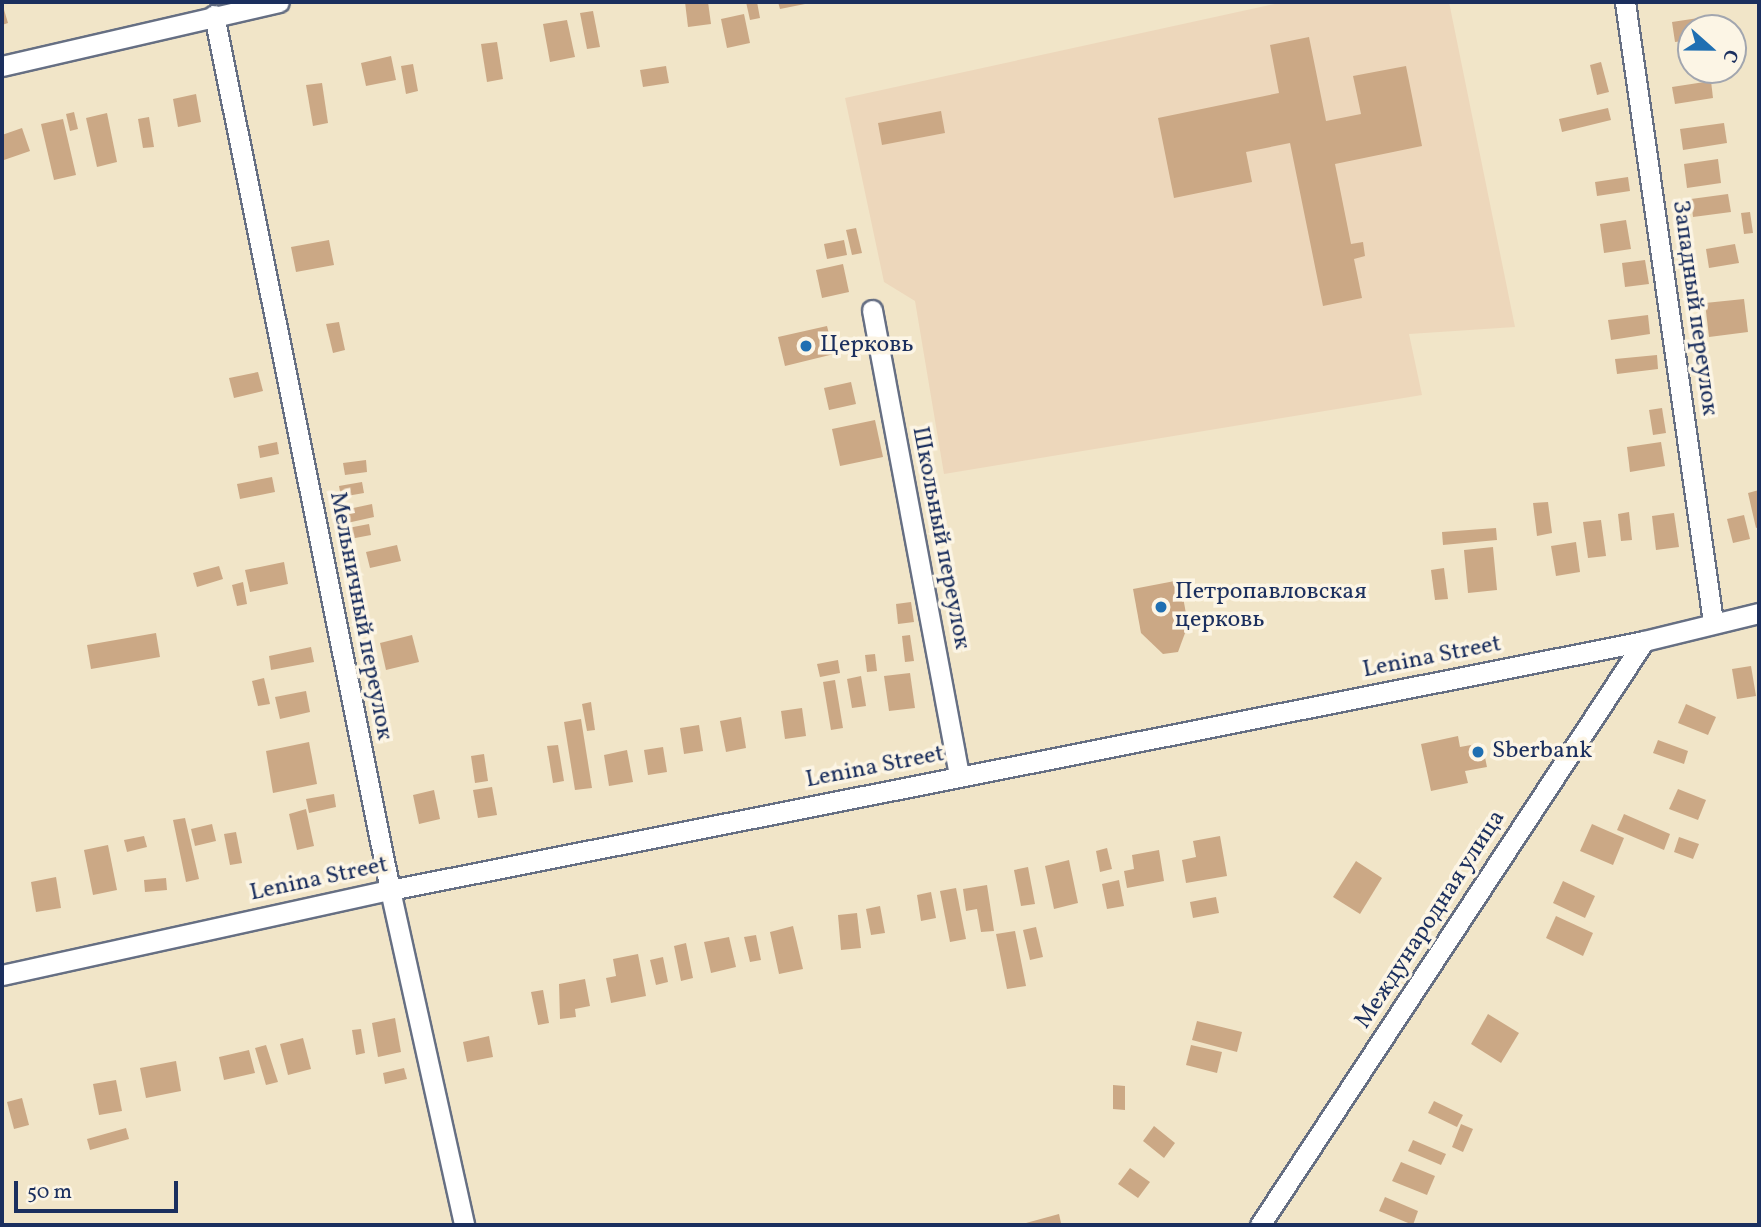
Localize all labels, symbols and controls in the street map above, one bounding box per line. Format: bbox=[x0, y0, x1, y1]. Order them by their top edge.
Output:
north arrow bbox=[1677, 14, 1747, 84]
text: С bbox=[1715, 45, 1744, 66]
street label: Западный переулок bbox=[1665, 198, 1723, 418]
place label: Церковь bbox=[820, 332, 914, 360]
marker: Церковь bbox=[798, 338, 814, 354]
street label: Школьный переулок bbox=[904, 424, 976, 652]
street label: Мельничный переулок bbox=[322, 489, 398, 743]
place label: Петропавловская церковь bbox=[1175, 579, 1367, 635]
marker: Петропавловская церковь bbox=[1153, 599, 1169, 615]
street label: Lenina Street bbox=[1360, 630, 1504, 686]
place label: Sberbank bbox=[1492, 738, 1592, 766]
street label: Lenina Street bbox=[803, 740, 947, 796]
marker: Sberbank bbox=[1470, 744, 1486, 760]
street label: Международная улица bbox=[1349, 805, 1513, 1035]
street label: Lenina Street bbox=[247, 851, 391, 909]
scale bar bbox=[18, 1168, 182, 1212]
text: 50 m bbox=[27, 1178, 72, 1207]

